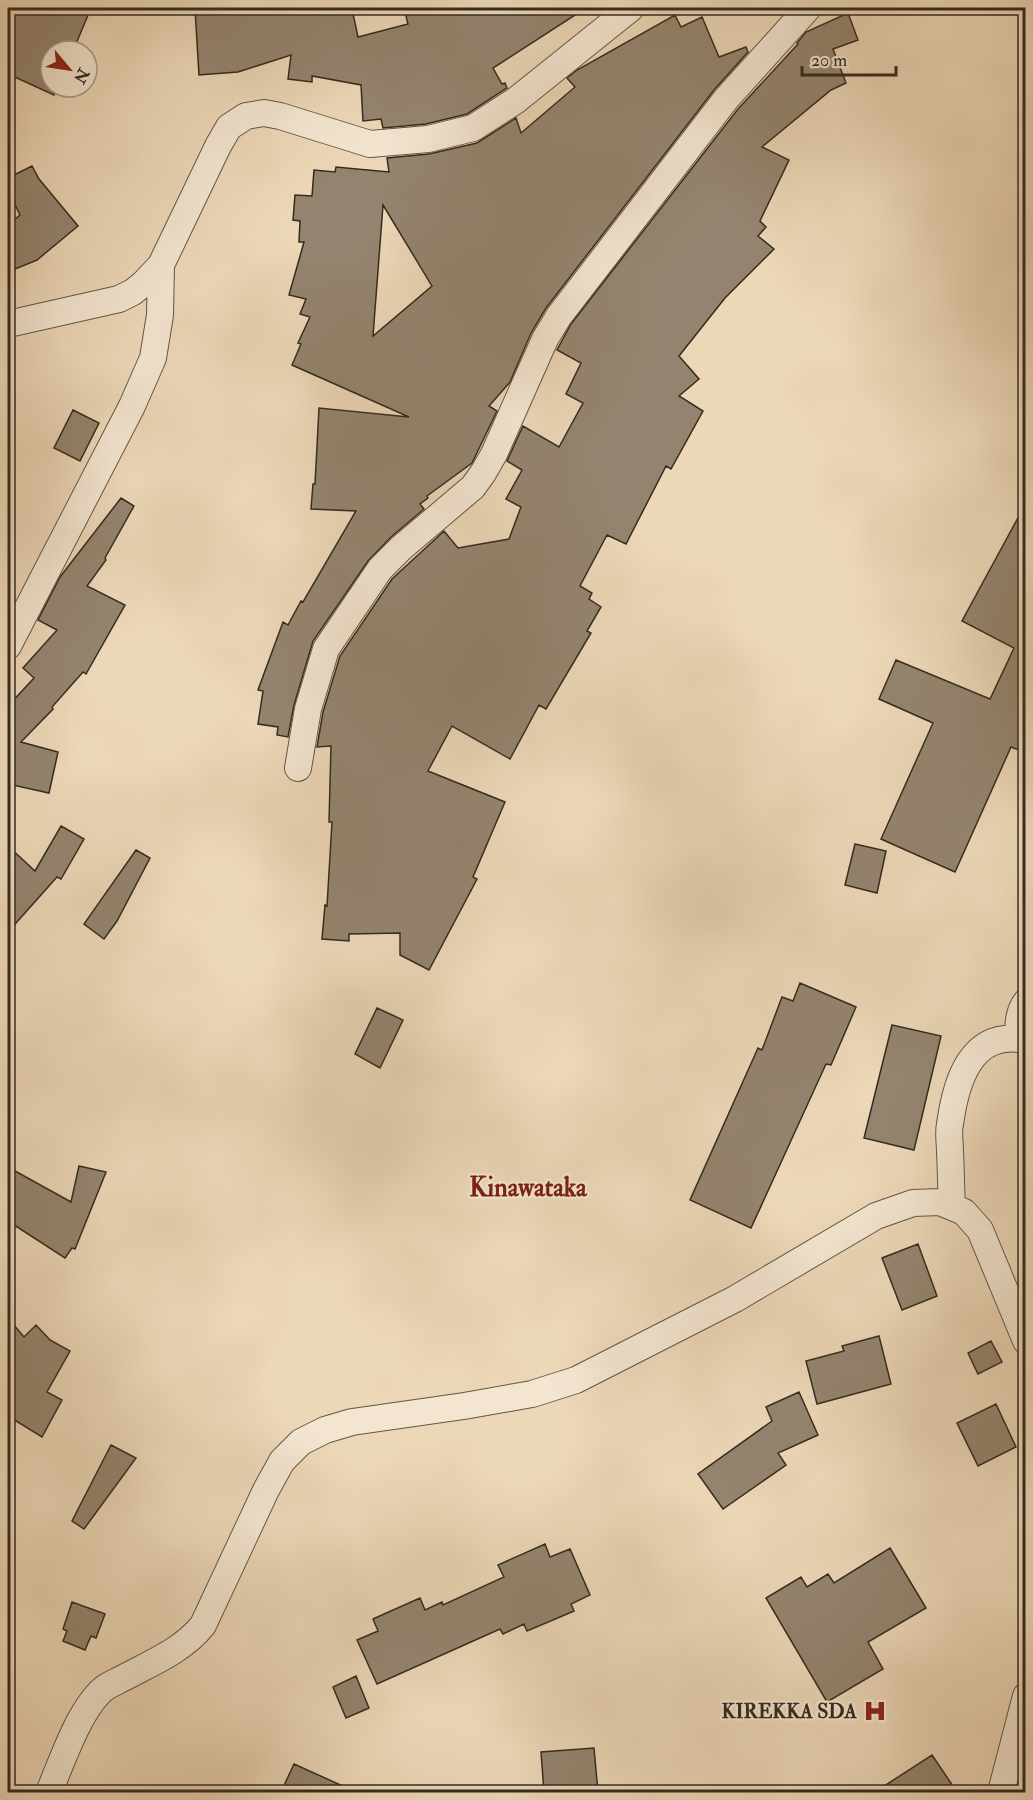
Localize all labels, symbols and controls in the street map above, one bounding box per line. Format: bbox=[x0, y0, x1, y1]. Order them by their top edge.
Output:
north arrow bbox=[39, 39, 99, 99]
scale bar bbox=[802, 39, 896, 77]
text: 20 m bbox=[811, 49, 847, 72]
text: N bbox=[69, 64, 94, 87]
district label: Kinawataka bbox=[469, 1172, 588, 1204]
hospital icon: KIREKKA SDA bbox=[862, 1698, 888, 1724]
place label: KIREKKA SDA bbox=[722, 1699, 857, 1724]

